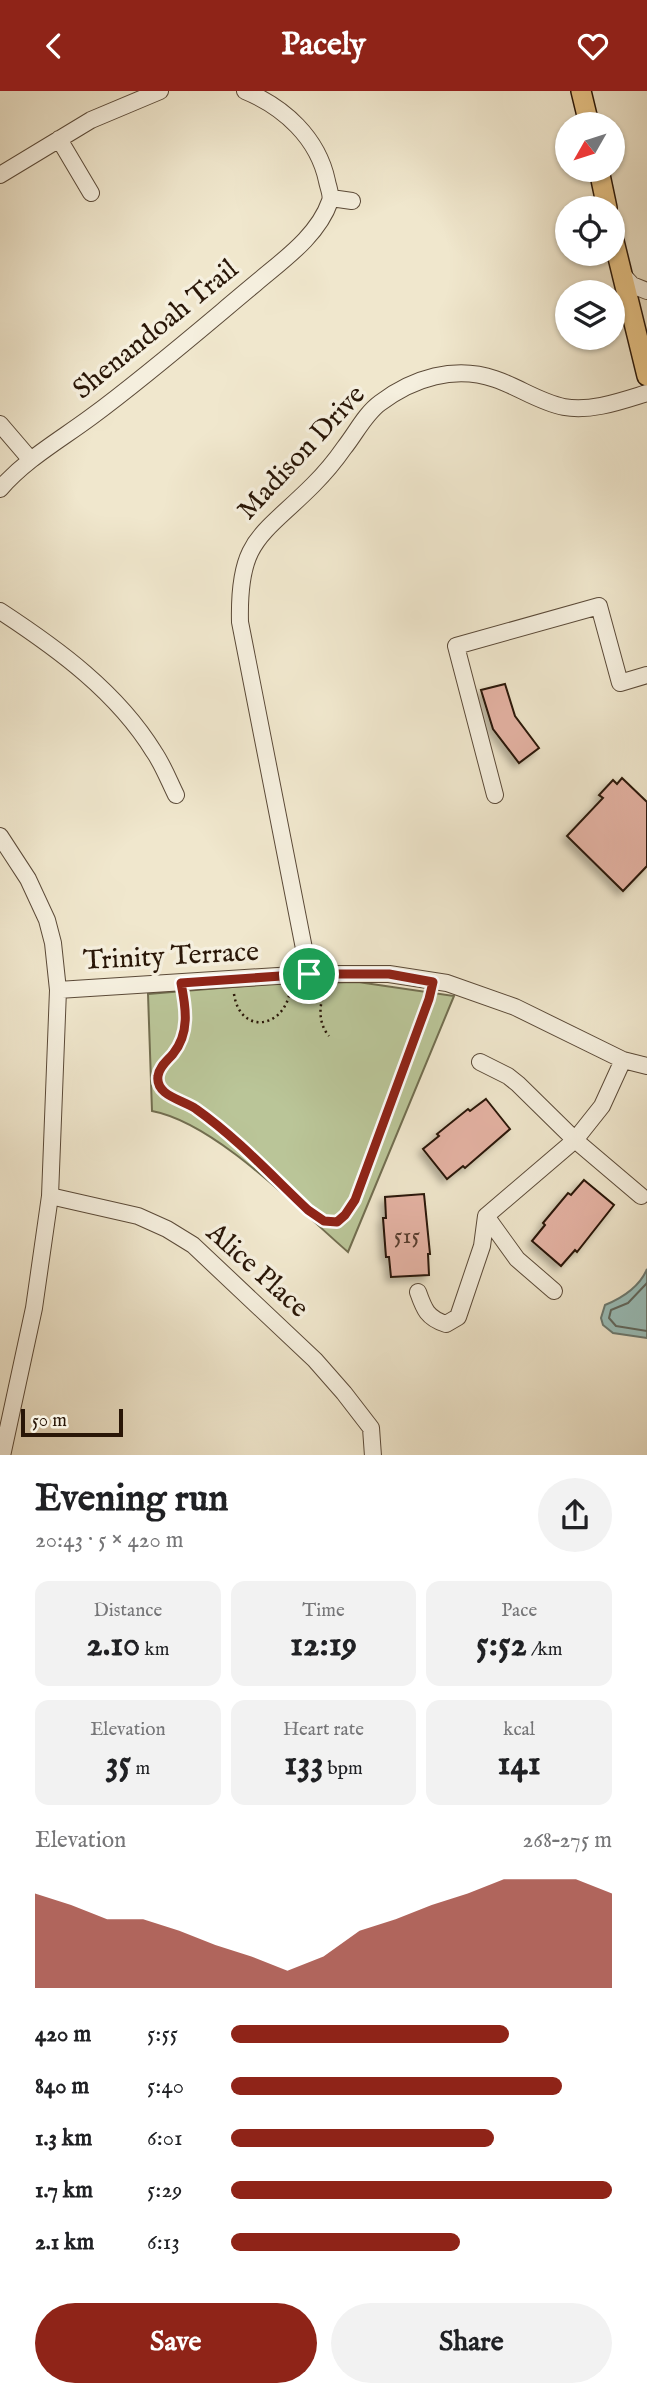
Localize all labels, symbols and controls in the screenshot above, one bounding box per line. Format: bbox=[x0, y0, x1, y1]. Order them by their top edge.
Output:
text: Pacely bbox=[281, 25, 366, 66]
icon: back bbox=[35, 27, 73, 65]
icon: heart bbox=[574, 27, 612, 65]
north arrow bbox=[555, 112, 625, 182]
map controls bbox=[555, 112, 625, 350]
button: locate bbox=[555, 196, 625, 266]
street label: Shenandoah Trail bbox=[66, 252, 246, 407]
button: layers bbox=[555, 280, 625, 350]
street label: Madison Drive bbox=[231, 378, 374, 528]
street label: Trinity Terrace bbox=[82, 935, 260, 979]
pin bbox=[279, 944, 339, 1004]
icon: arrive bbox=[290, 955, 328, 993]
street label: Alice Place bbox=[198, 1215, 316, 1326]
house number: 515 bbox=[394, 1221, 420, 1252]
scale bar bbox=[21, 1407, 122, 1438]
text: 50 m bbox=[32, 1409, 67, 1433]
text: Evening run bbox=[35, 1476, 229, 1524]
button: share bbox=[538, 1478, 612, 1552]
text: 20:43 · 5 × 420 m bbox=[35, 1526, 184, 1555]
text: Distance bbox=[93, 1599, 162, 1623]
text: Time bbox=[302, 1599, 345, 1623]
text: Pace bbox=[501, 1599, 537, 1623]
text: 2.10 bbox=[86, 1623, 140, 1668]
text: 12:19 bbox=[290, 1623, 357, 1668]
text: 5:52 bbox=[476, 1623, 527, 1668]
text: km bbox=[140, 1638, 169, 1662]
text: /km bbox=[527, 1638, 562, 1662]
text: Elevation bbox=[90, 1718, 166, 1742]
text: Heart rate bbox=[283, 1718, 364, 1742]
text: kcal bbox=[503, 1718, 535, 1742]
text: 35 bbox=[106, 1742, 131, 1787]
text: 133 bbox=[284, 1742, 323, 1787]
text: 141 bbox=[498, 1742, 541, 1787]
text: m bbox=[131, 1757, 150, 1781]
text: bpm bbox=[323, 1757, 363, 1781]
text: Elevation bbox=[35, 1826, 126, 1855]
text: 268–275 m bbox=[522, 1826, 612, 1855]
text: 420 m bbox=[35, 2020, 91, 2049]
text: 5:55 bbox=[147, 2020, 178, 2049]
text: 840 m bbox=[35, 2072, 89, 2101]
text: 5:40 bbox=[147, 2072, 184, 2101]
text: 1.3 km bbox=[35, 2124, 92, 2153]
text: 6:01 bbox=[147, 2124, 183, 2153]
text: 1.7 km bbox=[35, 2176, 93, 2205]
text: 5:29 bbox=[147, 2176, 182, 2205]
text: 2.1 km bbox=[35, 2228, 94, 2257]
text: 6:13 bbox=[147, 2228, 180, 2257]
button: Save bbox=[35, 2303, 317, 2383]
button: Share bbox=[331, 2303, 612, 2383]

